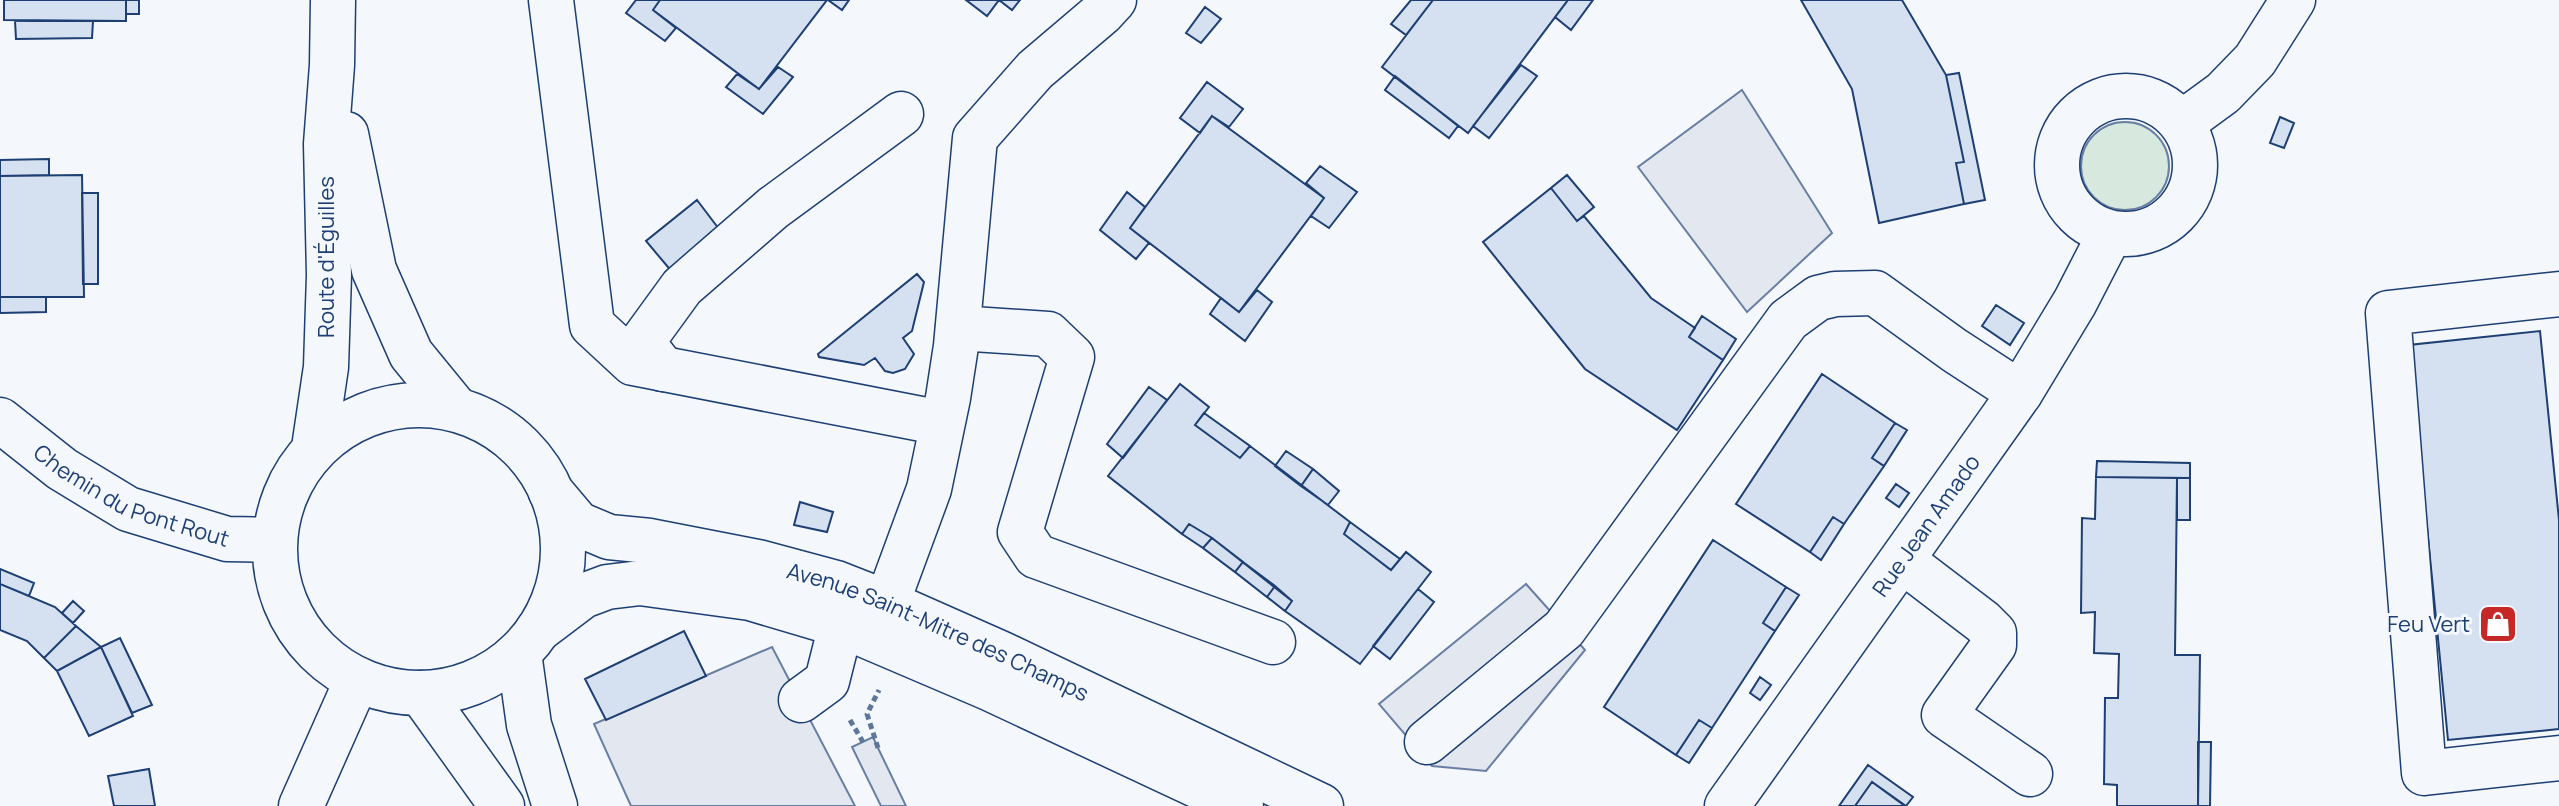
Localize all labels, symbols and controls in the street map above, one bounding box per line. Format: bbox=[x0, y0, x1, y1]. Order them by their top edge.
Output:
street label: Route d'Éguilles bbox=[311, 176, 341, 338]
street label: Chemin du Pont Rout bbox=[27, 437, 233, 554]
street label: Rue Jean Amado bbox=[1865, 448, 1987, 602]
street label: Avenue Saint-Mitre des Champs bbox=[784, 555, 1094, 708]
shop icon: Feu Vert bbox=[2477, 603, 2519, 645]
place label: Feu Vert bbox=[2387, 609, 2470, 639]

